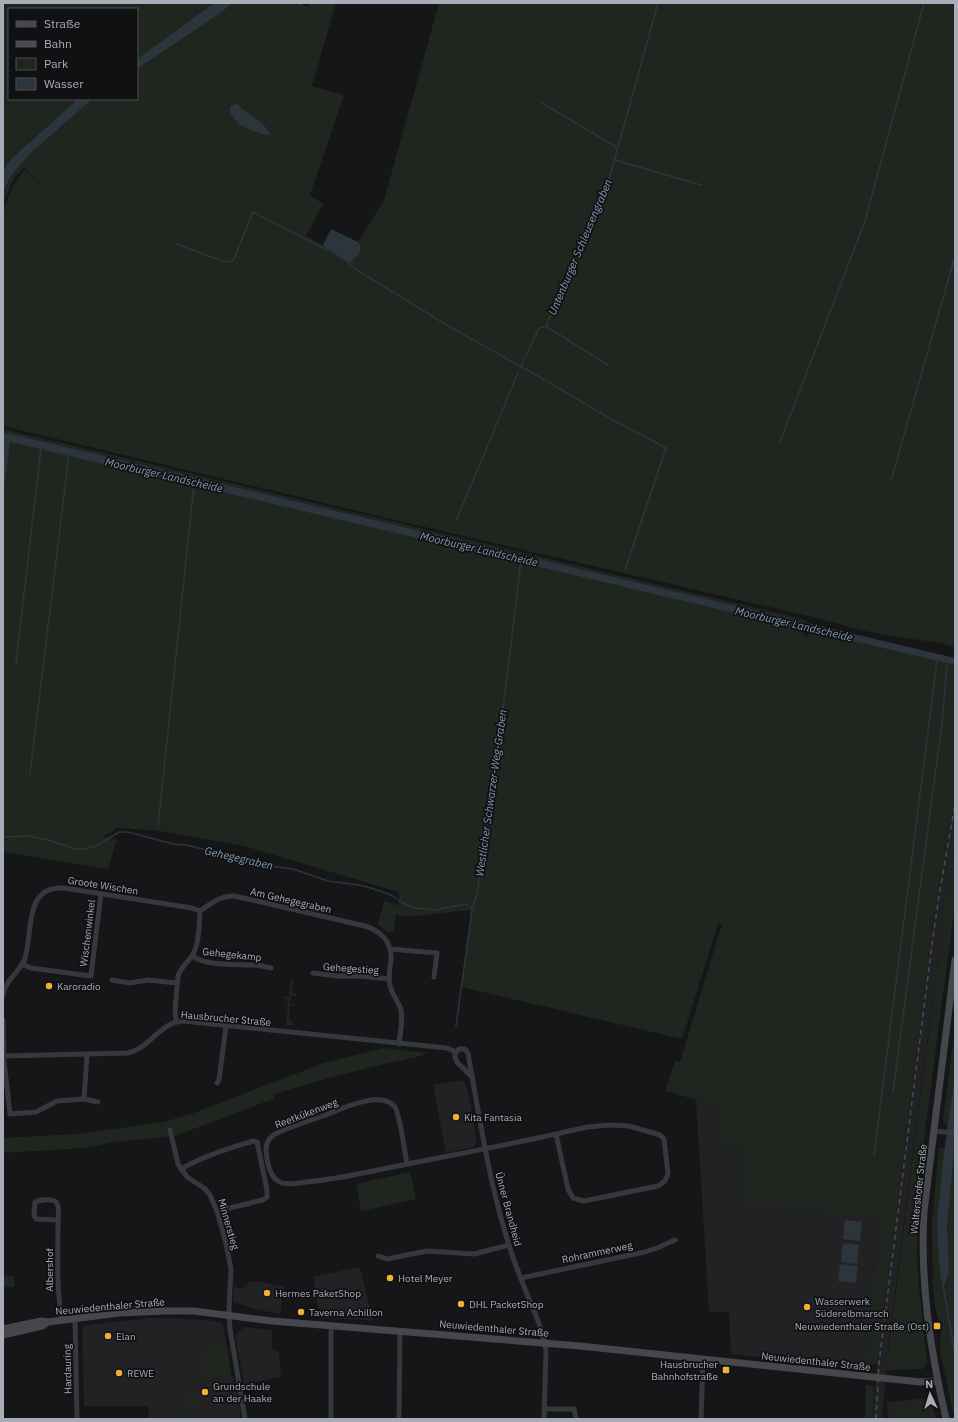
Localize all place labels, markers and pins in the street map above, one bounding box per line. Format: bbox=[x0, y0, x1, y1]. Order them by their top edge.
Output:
place label: Karoradio bbox=[57, 980, 101, 993]
marker: Karoradio bbox=[44, 981, 54, 991]
place label: Kita Fantasia bbox=[464, 1111, 522, 1124]
marker: Kita Fantasia bbox=[451, 1112, 461, 1122]
place label: Hotel Meyer bbox=[398, 1272, 453, 1285]
marker: Hotel Meyer bbox=[385, 1273, 395, 1283]
place label: Hermes PaketShop bbox=[275, 1287, 361, 1300]
marker: Hermes PaketShop bbox=[262, 1288, 272, 1298]
place label: Wasserwerk Süderelbmarsch bbox=[815, 1295, 889, 1320]
place label: DHL PacketShop bbox=[469, 1298, 544, 1311]
marker: DHL PacketShop bbox=[456, 1299, 466, 1309]
marker: Wasserwerk Süderelbmarsch bbox=[802, 1302, 812, 1312]
place label: Taverna Achillon bbox=[309, 1306, 383, 1319]
marker: Taverna Achillon bbox=[296, 1307, 306, 1317]
place label: Neuwiedenthaler Straße (Ost) bbox=[795, 1320, 929, 1333]
marker: Neuwiedenthaler Straße (Ost) bbox=[932, 1321, 942, 1331]
place label: Elan bbox=[116, 1330, 136, 1343]
marker: Elan bbox=[103, 1331, 113, 1341]
place label: Hausbrucher Bahnhofstraße bbox=[651, 1358, 718, 1383]
marker: Hausbrucher Bahnhofstraße bbox=[721, 1365, 731, 1375]
place label: REWE bbox=[127, 1367, 154, 1380]
marker: REWE bbox=[114, 1368, 124, 1378]
place label: Grundschule an der Haake bbox=[213, 1380, 273, 1405]
marker: Grundschule an der Haake bbox=[200, 1387, 210, 1397]

